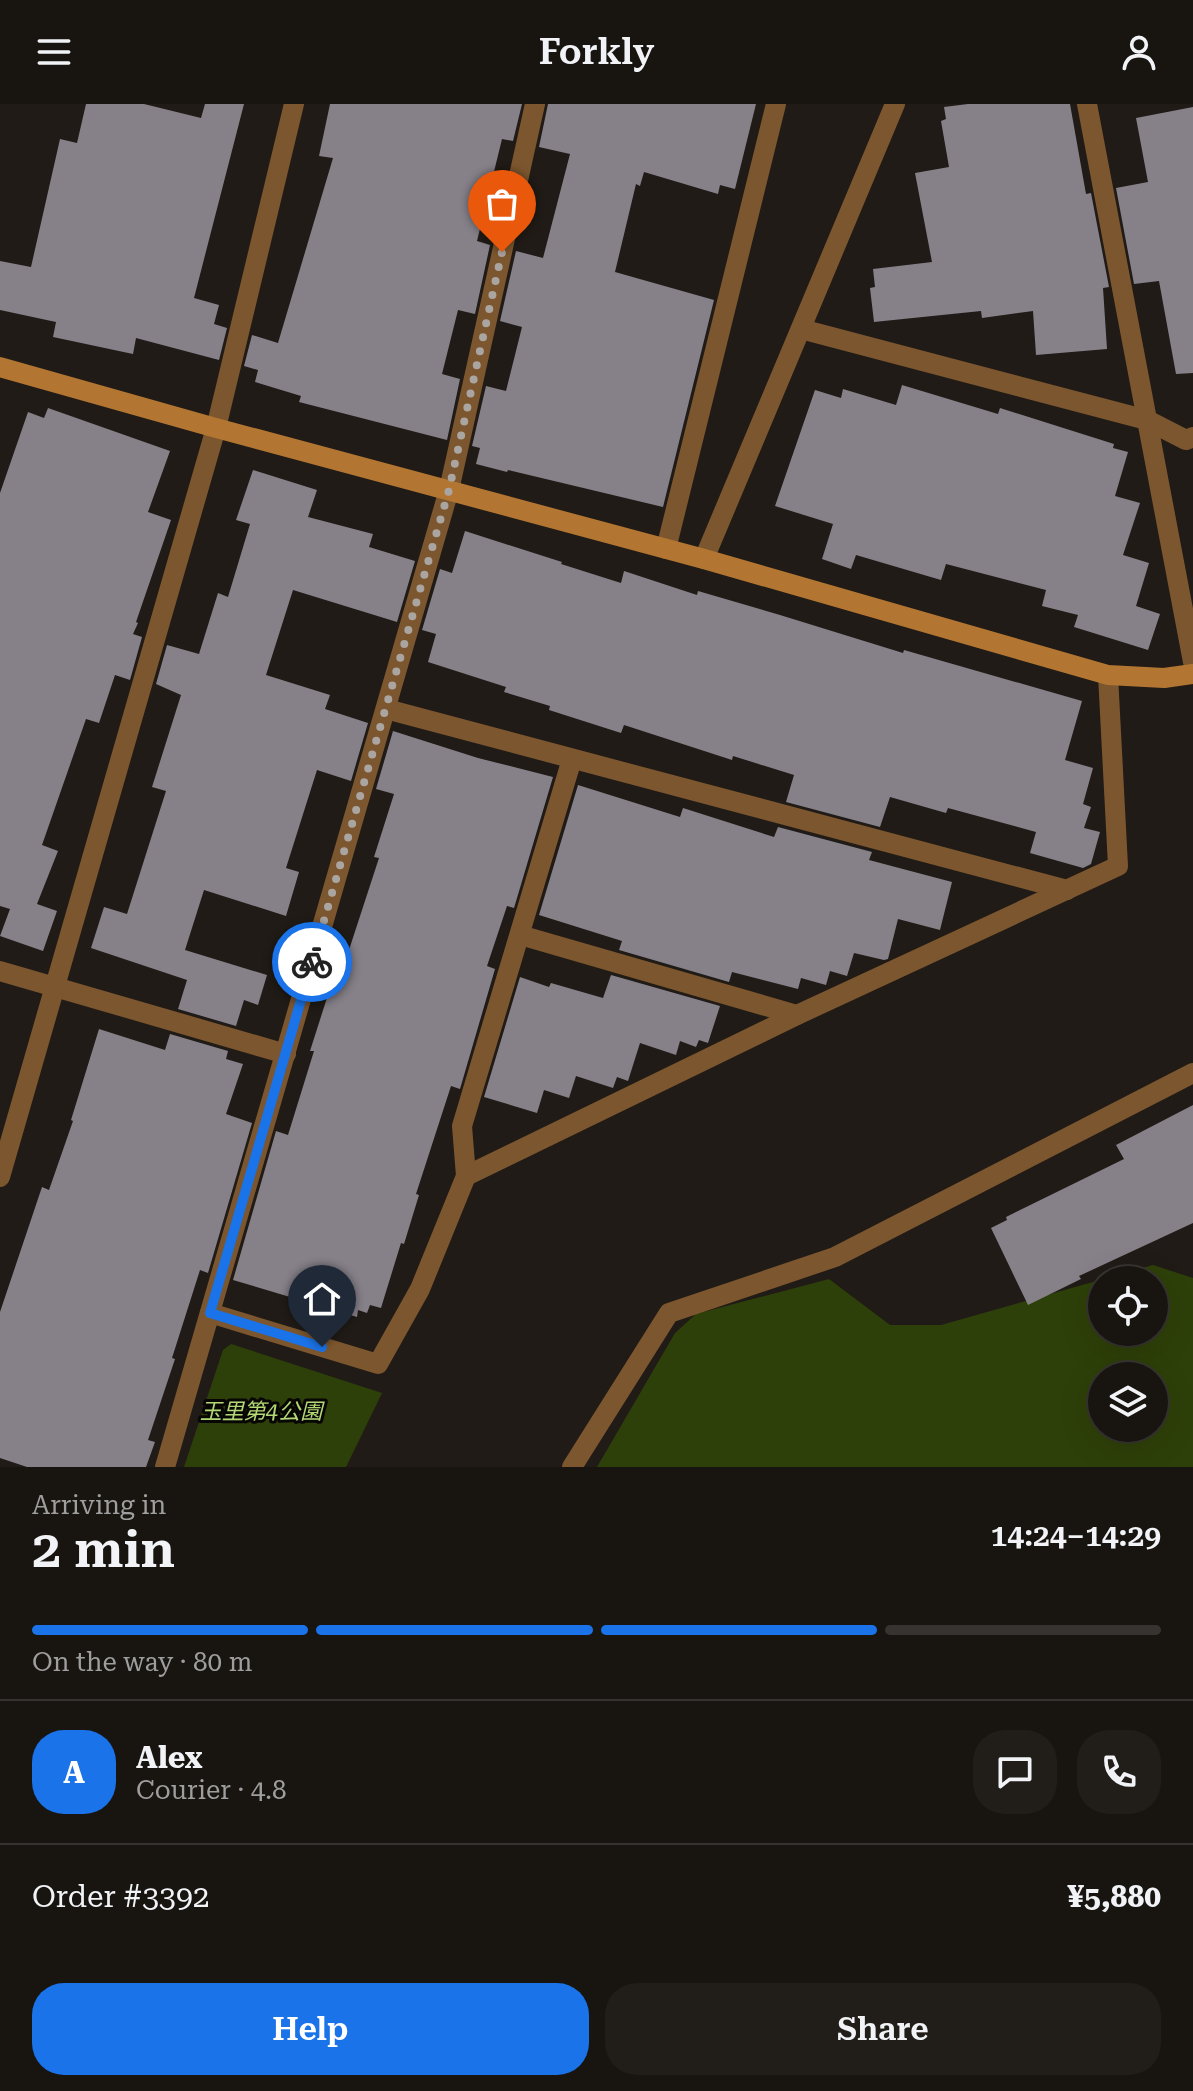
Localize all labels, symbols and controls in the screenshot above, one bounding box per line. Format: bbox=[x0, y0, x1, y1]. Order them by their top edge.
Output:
icon: menu bbox=[32, 30, 76, 74]
icon: person bbox=[1117, 30, 1161, 74]
text: Forkly bbox=[539, 31, 654, 73]
pin bbox=[468, 170, 536, 252]
icon: bag bbox=[480, 182, 524, 226]
courier bbox=[272, 922, 352, 1002]
icon: bike bbox=[290, 940, 334, 984]
pin bbox=[288, 1265, 356, 1347]
map controls bbox=[1088, 1266, 1168, 1442]
button: locate bbox=[1088, 1266, 1168, 1346]
icon: home bbox=[300, 1277, 344, 1321]
button: layers bbox=[1088, 1362, 1168, 1442]
park label: 玉里第4公園 bbox=[200, 1399, 325, 1424]
text: Arriving in bbox=[32, 1490, 166, 1520]
text: 14:24–14:29 bbox=[991, 1518, 1161, 1553]
text: 2 min bbox=[32, 1519, 175, 1580]
text: On the way · 80 m bbox=[32, 1647, 252, 1677]
button: chat bbox=[973, 1730, 1057, 1814]
button: phone bbox=[1077, 1730, 1161, 1814]
text: Alex bbox=[136, 1740, 203, 1775]
text: A bbox=[63, 1755, 85, 1790]
text: Courier · 4.8 bbox=[136, 1775, 286, 1805]
text: Order #3392 bbox=[32, 1879, 210, 1914]
text: ¥5,880 bbox=[1067, 1879, 1161, 1914]
button: Help bbox=[32, 1983, 589, 2075]
button: Share bbox=[605, 1983, 1161, 2075]

